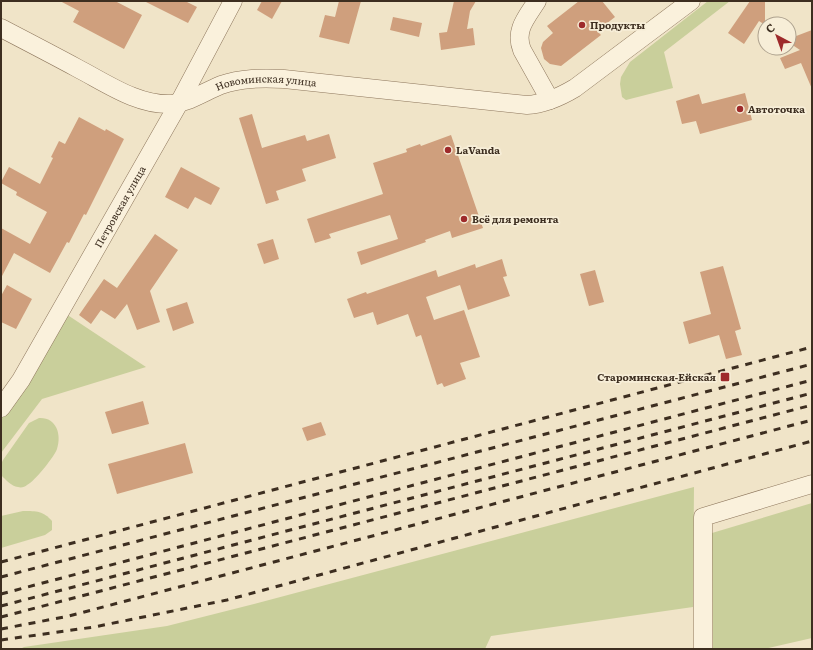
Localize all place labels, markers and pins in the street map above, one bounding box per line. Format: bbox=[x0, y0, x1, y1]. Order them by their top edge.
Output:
place label: Продукты bbox=[590, 17, 645, 32]
marker: Продукты bbox=[577, 20, 587, 30]
place label: Автоточка bbox=[748, 101, 805, 116]
marker: Автоточка bbox=[735, 104, 745, 114]
place label: LaVanda bbox=[456, 142, 500, 157]
marker: LaVanda bbox=[443, 145, 453, 155]
place label: Всё для ремонта bbox=[472, 211, 559, 226]
marker: Всё для ремонта bbox=[459, 214, 469, 224]
place label: Староминская-Ейская bbox=[597, 369, 717, 384]
marker: Староминская-Ейская bbox=[719, 371, 731, 383]

